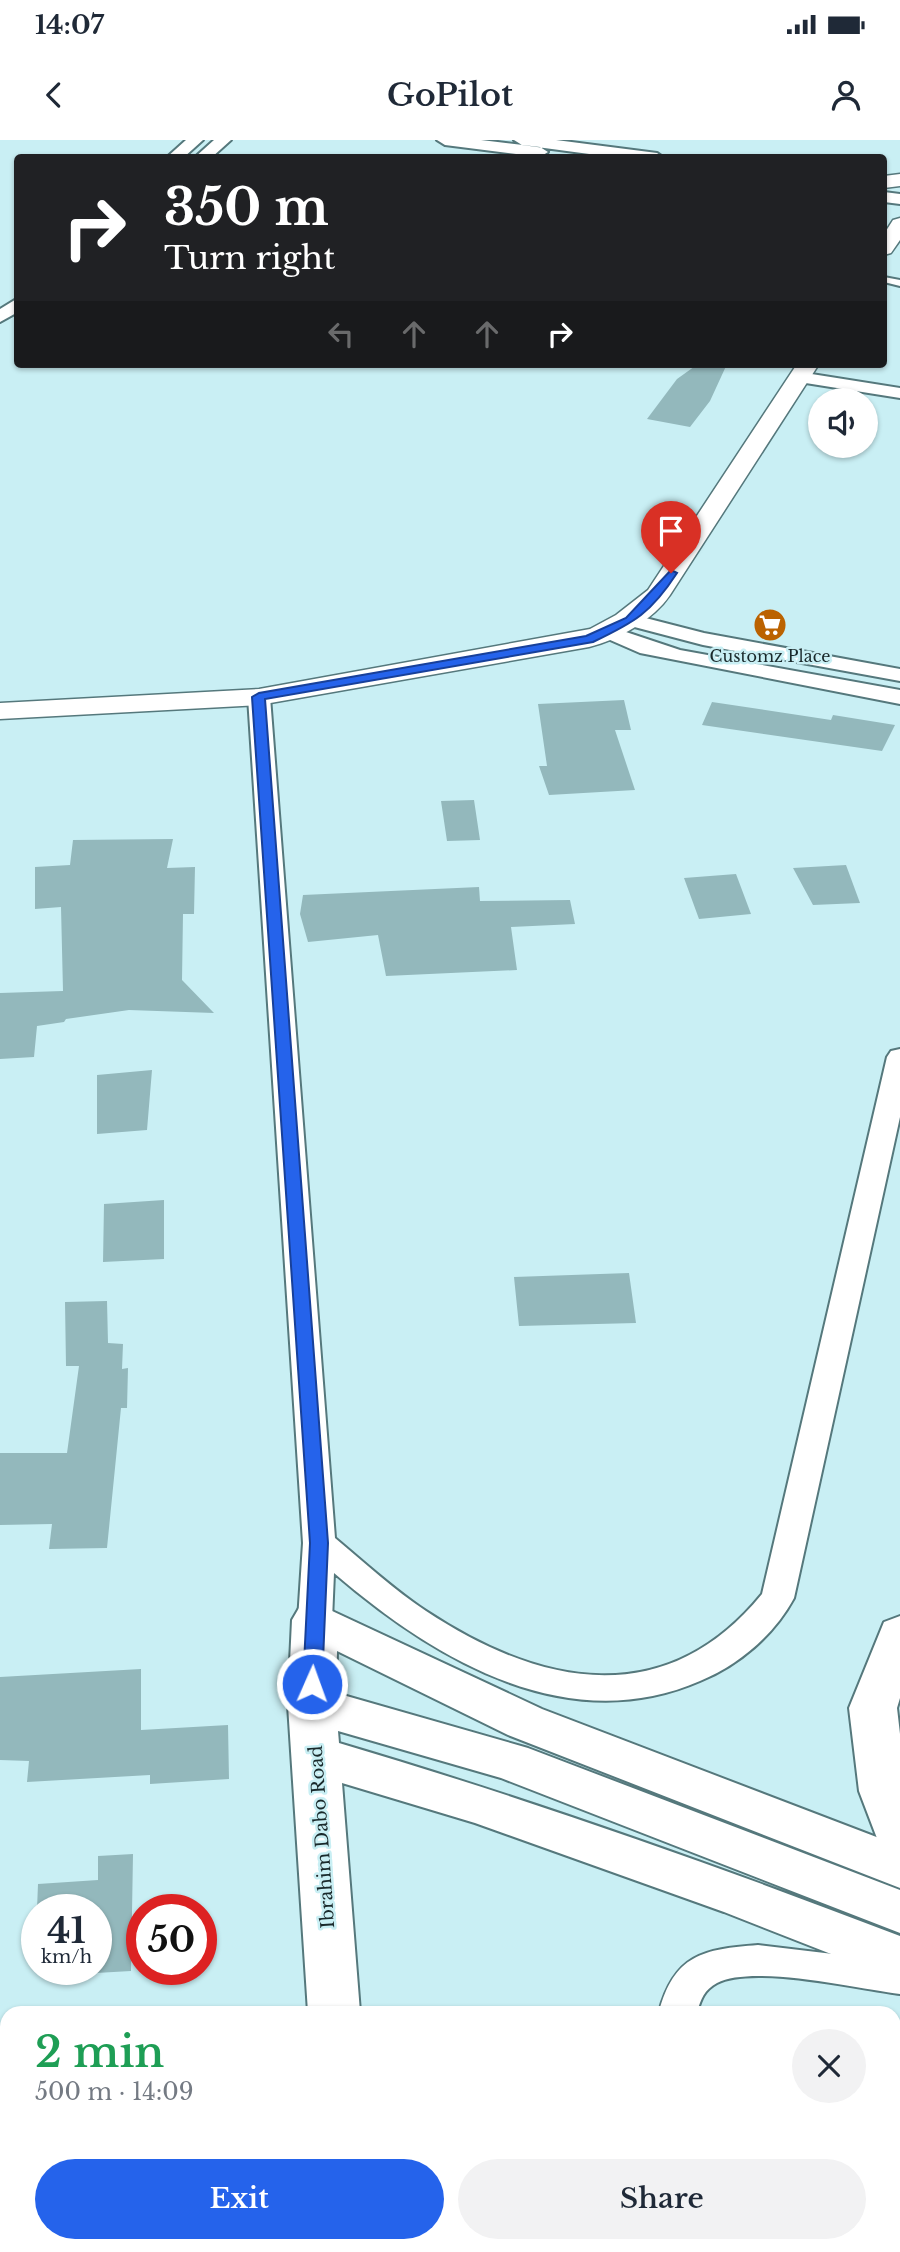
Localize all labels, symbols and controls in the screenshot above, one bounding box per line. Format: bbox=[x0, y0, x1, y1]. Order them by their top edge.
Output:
text: 14:07 bbox=[35, 9, 104, 41]
text: GoPilot bbox=[387, 75, 513, 115]
icon: back bbox=[35, 76, 73, 114]
icon: person bbox=[827, 76, 865, 114]
text: 350 m bbox=[164, 177, 329, 238]
icon: right bbox=[49, 182, 140, 273]
text: Turn right bbox=[164, 238, 335, 278]
icon: left bbox=[322, 315, 360, 353]
icon: ahead bbox=[395, 315, 433, 353]
icon: ahead bbox=[468, 315, 506, 353]
icon: right bbox=[541, 315, 579, 353]
map controls bbox=[808, 388, 878, 458]
button: sound bbox=[808, 388, 878, 458]
pin bbox=[641, 501, 701, 573]
icon: arrive bbox=[652, 512, 690, 550]
supermarket icon: Customz Place bbox=[751, 606, 789, 644]
place label: Customz Place bbox=[710, 646, 830, 666]
position arrow bbox=[275, 1647, 349, 1721]
street label: Ibrahim Dabo Road bbox=[305, 1745, 339, 1929]
speed limit sign: 50 bbox=[126, 1894, 217, 1985]
text: 41 bbox=[47, 1909, 86, 1952]
text: km/h bbox=[41, 1946, 92, 1968]
text: 2 min bbox=[35, 2026, 164, 2078]
button: close bbox=[792, 2029, 866, 2103]
text: 500 m · 14:09 bbox=[35, 2078, 193, 2106]
button: Exit bbox=[35, 2159, 444, 2239]
button: Share bbox=[458, 2159, 866, 2239]

